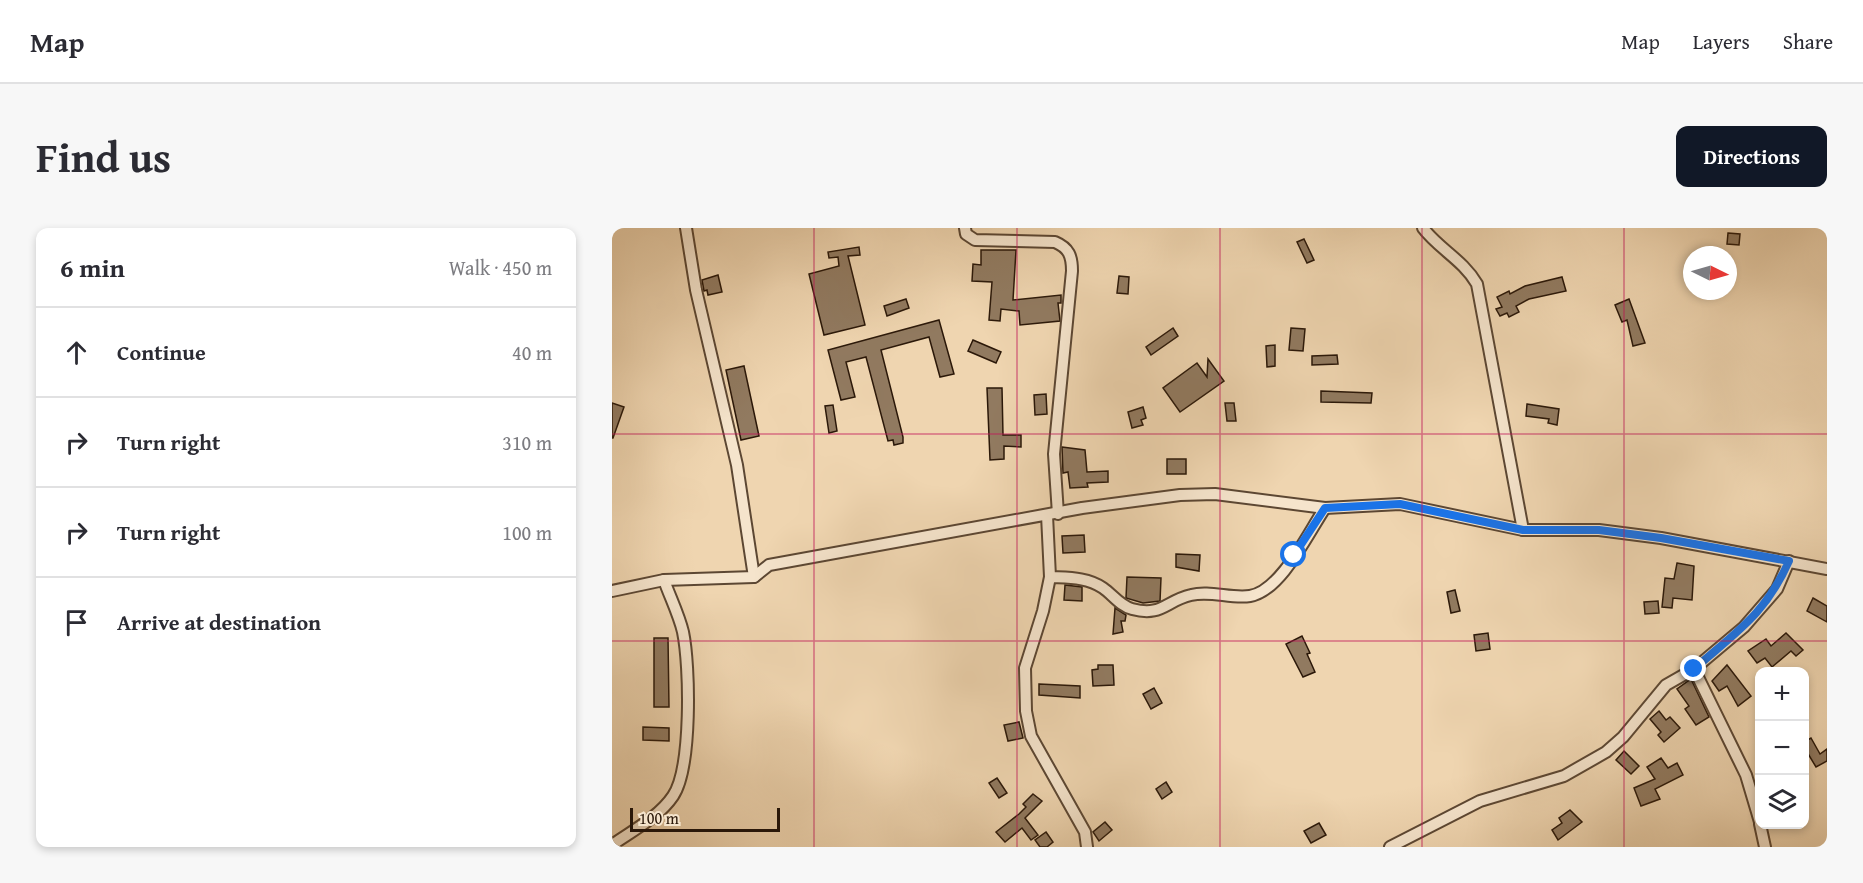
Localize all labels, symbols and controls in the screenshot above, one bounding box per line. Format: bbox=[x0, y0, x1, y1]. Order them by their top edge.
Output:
text: Map bbox=[30, 21, 84, 62]
text: Map bbox=[1621, 26, 1660, 57]
text: Layers bbox=[1693, 26, 1750, 57]
text: Share bbox=[1783, 26, 1833, 57]
text: Find us bbox=[36, 126, 171, 187]
button: Directions bbox=[1676, 126, 1827, 187]
north arrow bbox=[1683, 246, 1737, 300]
text: 6 min bbox=[60, 248, 125, 287]
text: Walk · 450 m bbox=[449, 253, 552, 282]
icon: ahead bbox=[60, 336, 93, 369]
text: Continue bbox=[117, 336, 206, 368]
text: 40 m bbox=[512, 338, 552, 367]
icon: right bbox=[60, 426, 93, 459]
text: Turn right bbox=[117, 426, 220, 458]
text: 310 m bbox=[502, 428, 552, 457]
icon: right bbox=[60, 516, 93, 549]
text: Turn right bbox=[117, 516, 220, 548]
text: 100 m bbox=[502, 518, 552, 547]
route start bbox=[1280, 541, 1306, 567]
icon: arrive bbox=[60, 606, 93, 639]
text: Arrive at destination bbox=[117, 606, 321, 638]
route end bbox=[1680, 655, 1706, 681]
map controls bbox=[1755, 667, 1809, 829]
button: + bbox=[1755, 667, 1809, 721]
button: − bbox=[1755, 721, 1809, 775]
button: layers bbox=[1755, 775, 1809, 829]
scale bar bbox=[630, 805, 780, 832]
text: 100 m bbox=[639, 806, 679, 830]

